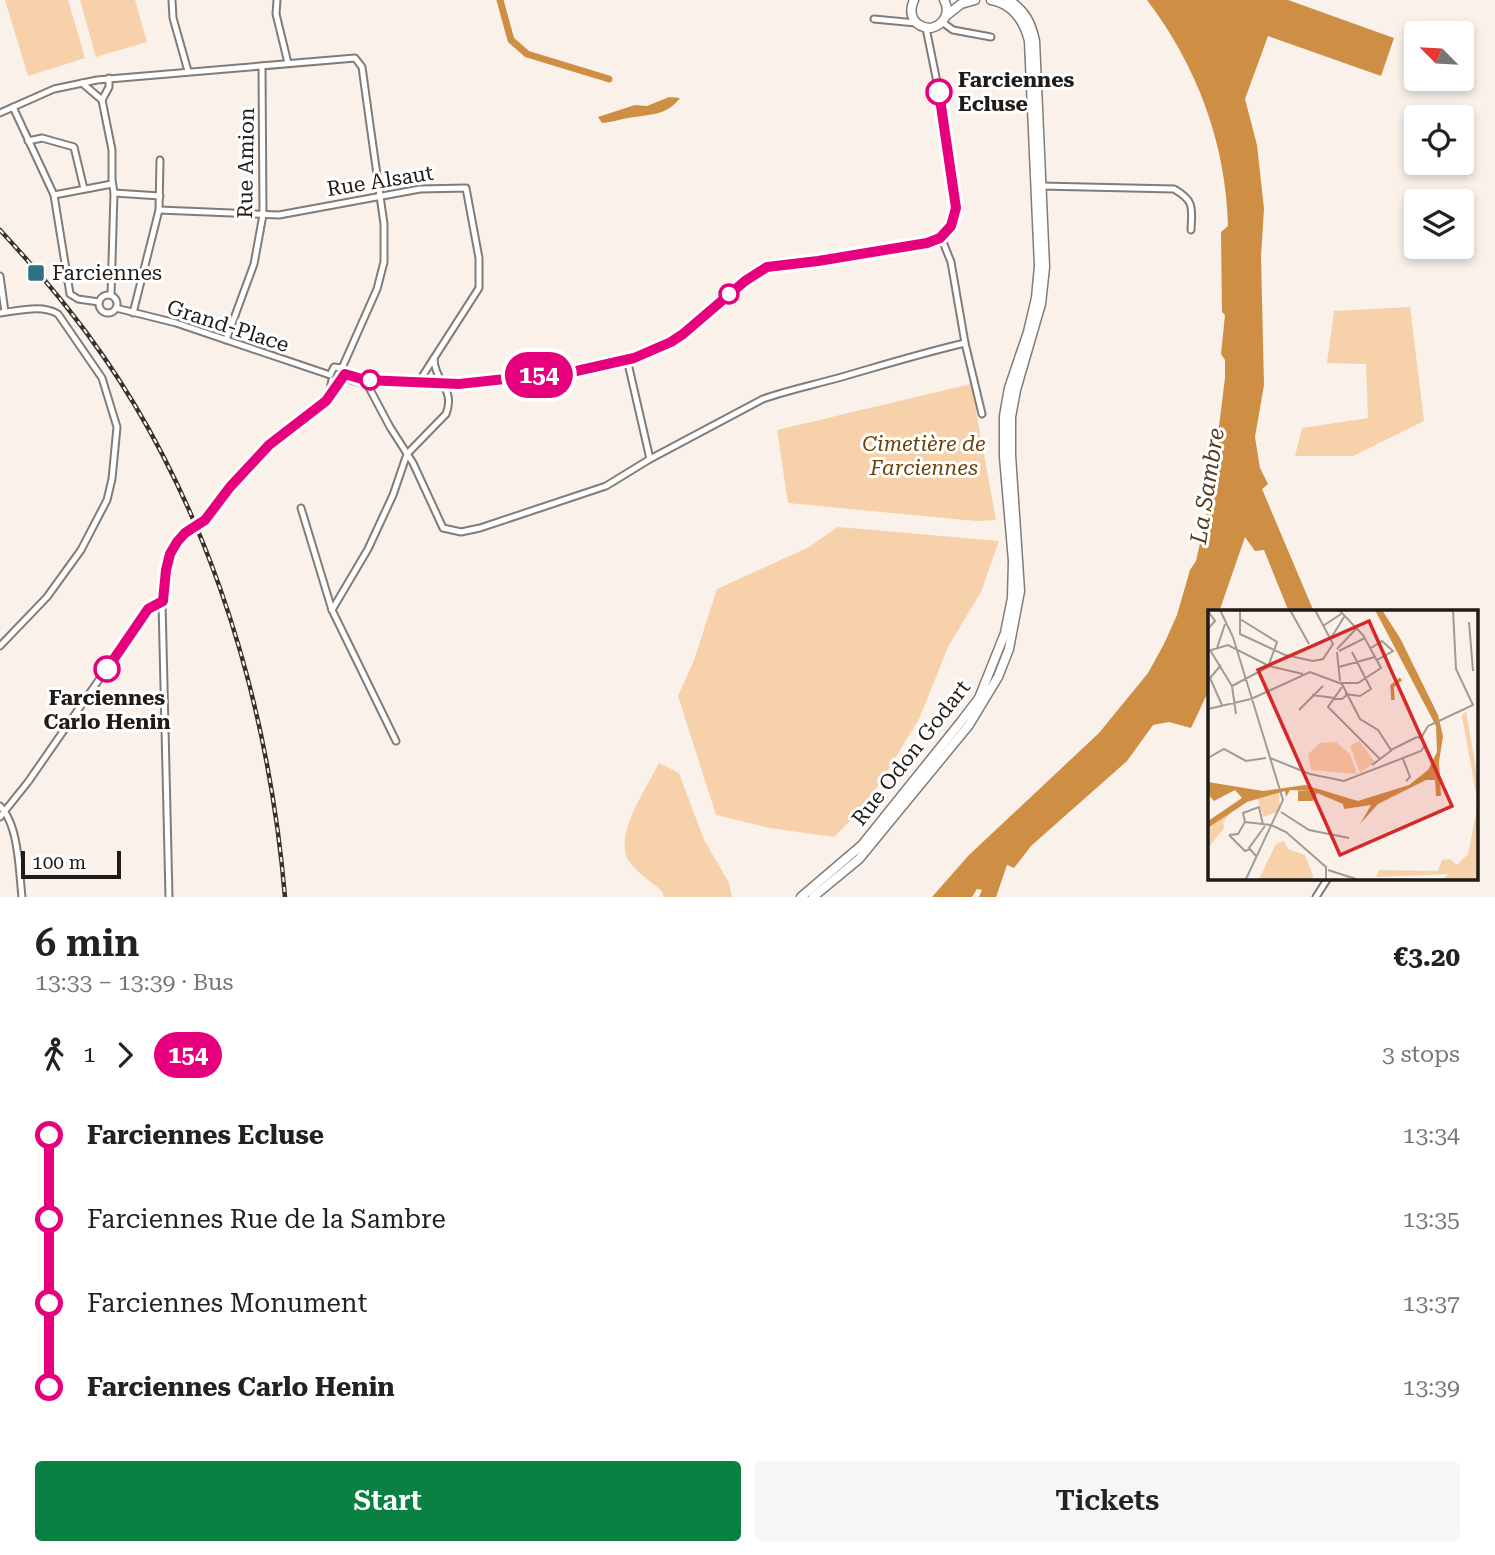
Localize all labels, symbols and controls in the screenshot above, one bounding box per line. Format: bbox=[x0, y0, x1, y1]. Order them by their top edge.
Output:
north arrow bbox=[1404, 21, 1474, 91]
map controls bbox=[1404, 21, 1474, 259]
place label: Farciennes Ecluse bbox=[958, 68, 1074, 116]
marker: Farciennes Ecluse bbox=[926, 79, 952, 105]
button: locate bbox=[1404, 105, 1474, 175]
street label: Rue Amion bbox=[233, 107, 259, 219]
street label: Rue Alsaut bbox=[325, 161, 435, 201]
button: layers bbox=[1404, 189, 1474, 259]
place label: Farciennes bbox=[52, 261, 162, 285]
marker: Farciennes bbox=[26, 263, 46, 283]
unlabelled marker bbox=[719, 284, 739, 304]
street label: Grand-Place bbox=[164, 295, 292, 357]
line badge: 154 bbox=[499, 352, 579, 398]
text: 154 bbox=[519, 361, 559, 389]
unlabelled marker bbox=[360, 370, 380, 390]
water label: La Sambre bbox=[1185, 426, 1230, 547]
park label: Cimetière de Farciennes bbox=[862, 432, 986, 480]
inset map bbox=[1208, 610, 1478, 880]
marker: Farciennes Carlo Henin bbox=[94, 656, 120, 682]
street label: Rue Odon Godart bbox=[847, 676, 975, 830]
place label: Farciennes Carlo Henin bbox=[44, 686, 170, 734]
scale bar bbox=[21, 848, 121, 880]
text: 100 m bbox=[32, 851, 86, 874]
text: 6 min bbox=[35, 921, 140, 965]
text: €3.20 bbox=[1394, 942, 1460, 972]
text: 13:33 – 13:39 · Bus bbox=[35, 969, 233, 996]
icon: walk bbox=[35, 1036, 73, 1074]
icon: forward bbox=[106, 1036, 144, 1074]
text: 1 bbox=[83, 1041, 96, 1068]
text: 154 bbox=[168, 1041, 208, 1069]
text: 3 stops bbox=[1382, 1041, 1460, 1068]
text: Farciennes Ecluse bbox=[87, 1120, 324, 1150]
text: 13:34 bbox=[1403, 1122, 1460, 1149]
text: Farciennes Rue de la Sambre bbox=[87, 1204, 446, 1234]
text: 13:35 bbox=[1403, 1206, 1460, 1233]
text: Farciennes Monument bbox=[87, 1288, 367, 1318]
text: 13:37 bbox=[1403, 1290, 1460, 1317]
text: Farciennes Carlo Henin bbox=[87, 1372, 395, 1402]
text: 13:39 bbox=[1403, 1374, 1460, 1401]
button: Start bbox=[35, 1461, 741, 1541]
button: Tickets bbox=[755, 1461, 1460, 1541]

